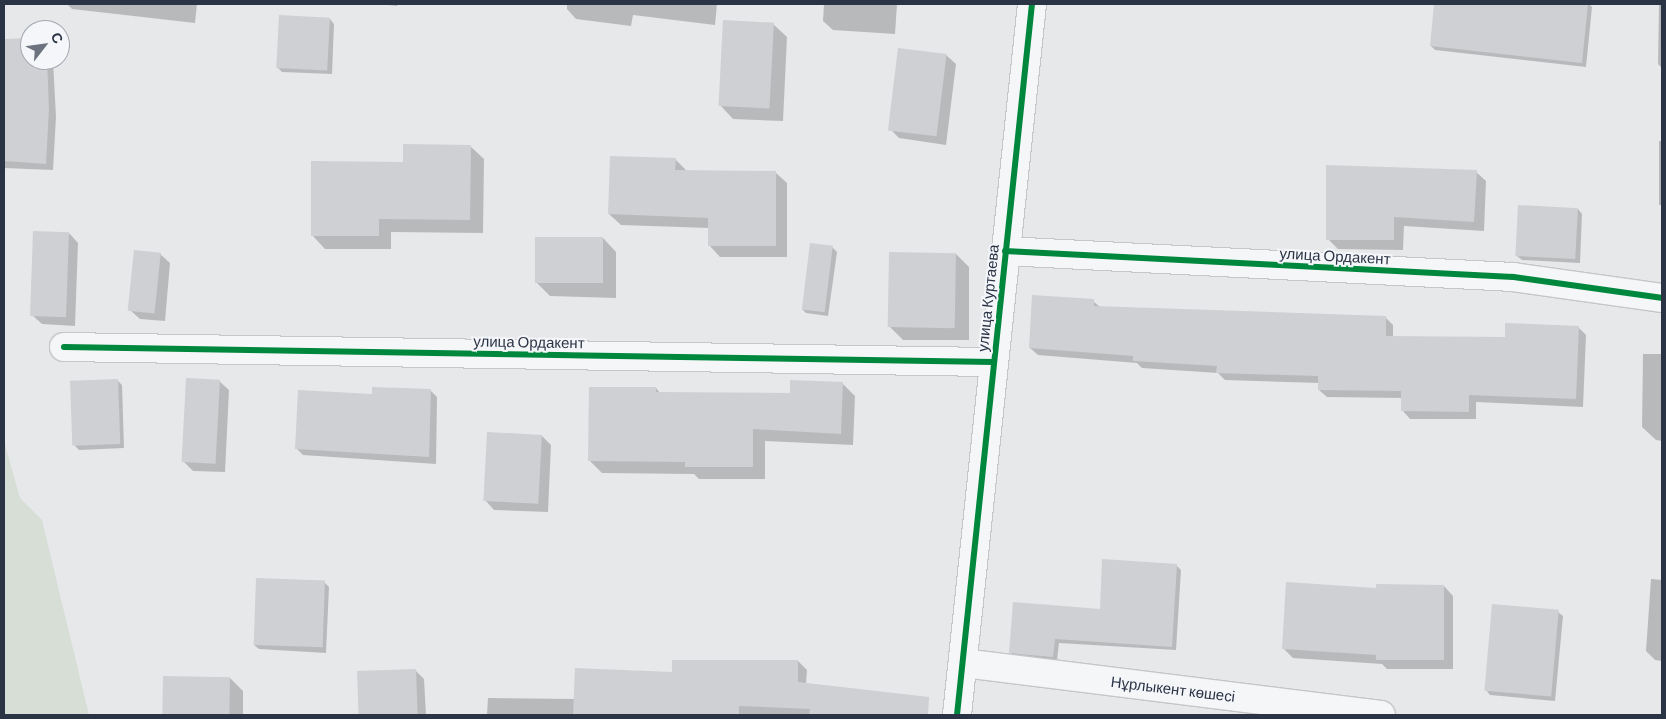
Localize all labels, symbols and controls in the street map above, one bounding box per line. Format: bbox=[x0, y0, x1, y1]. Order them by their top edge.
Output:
north arrow bbox=[20, 20, 70, 70]
text: С bbox=[48, 29, 67, 46]
street label: улица Куртаева bbox=[973, 243, 1003, 353]
street label: улица Ордакент bbox=[1279, 244, 1391, 268]
street label: улица Ордакент bbox=[473, 332, 585, 352]
street label: Нұрлыкент көшесі bbox=[1110, 672, 1236, 706]

